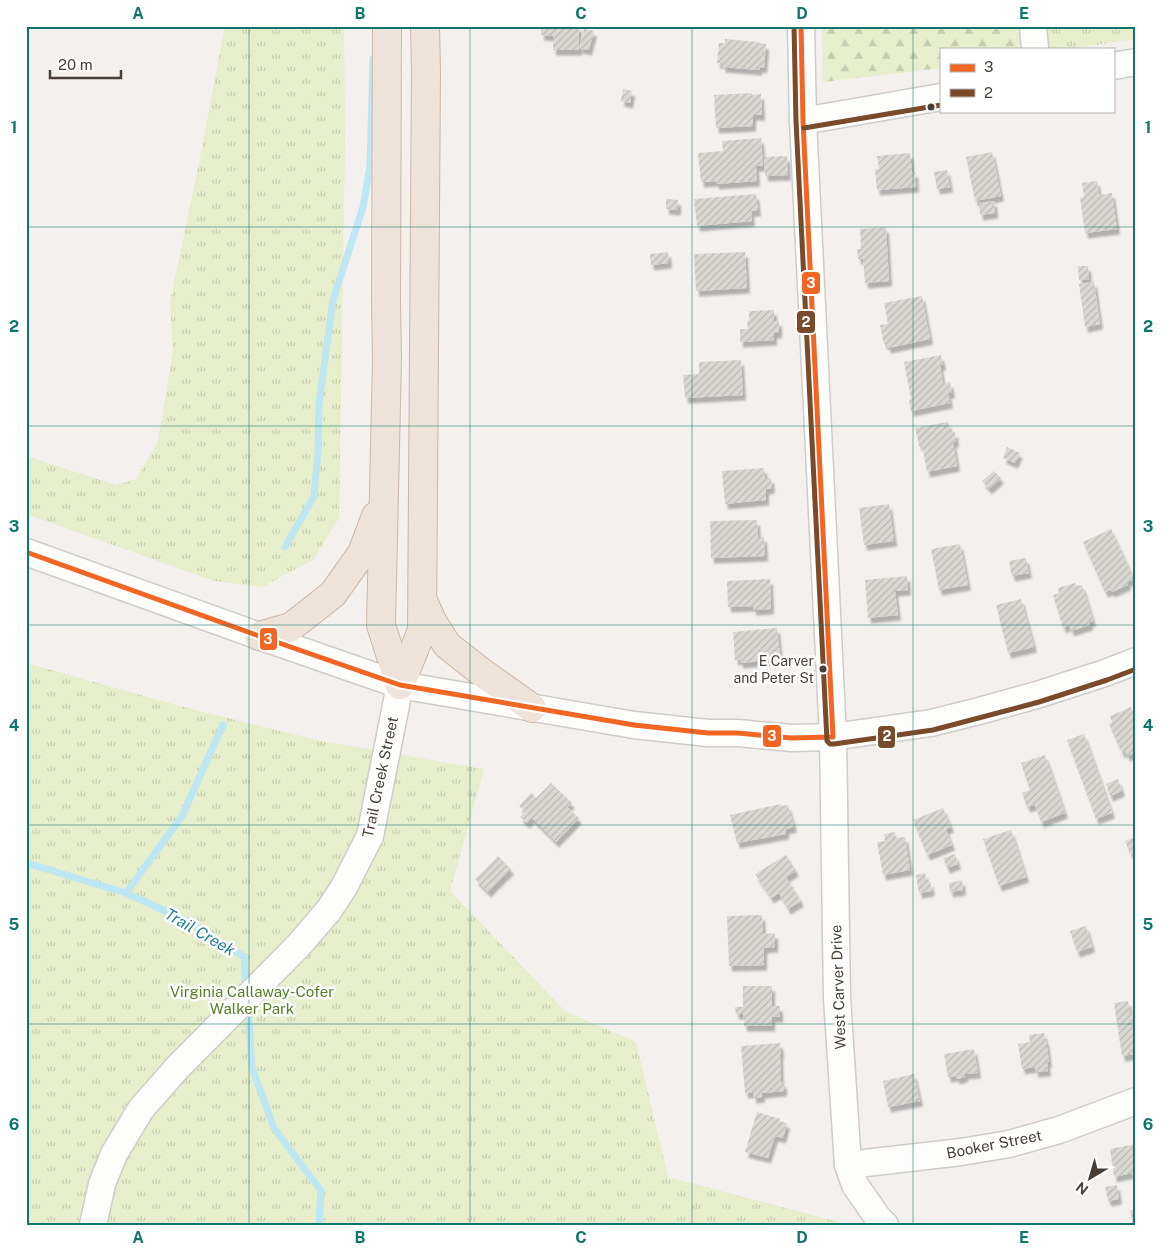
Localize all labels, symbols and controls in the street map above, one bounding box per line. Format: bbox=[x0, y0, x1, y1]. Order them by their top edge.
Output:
text: A bbox=[132, 4, 144, 23]
text: B bbox=[355, 4, 366, 23]
text: C bbox=[575, 4, 587, 23]
text: D bbox=[796, 4, 808, 23]
text: E bbox=[1019, 4, 1029, 23]
scale bar bbox=[50, 48, 121, 80]
legend bbox=[940, 48, 1114, 112]
text: 20 m bbox=[58, 56, 93, 73]
text: 3 bbox=[984, 58, 993, 75]
text: 2 bbox=[984, 84, 993, 101]
unlabelled marker bbox=[926, 102, 936, 112]
text: 1 bbox=[11, 118, 17, 137]
text: 1 bbox=[1145, 118, 1151, 137]
line badge: 3 bbox=[801, 271, 821, 295]
text: 3 bbox=[806, 275, 816, 291]
line badge: 2 bbox=[796, 310, 816, 334]
text: 2 bbox=[802, 314, 811, 330]
text: 2 bbox=[9, 317, 19, 336]
text: 2 bbox=[1143, 317, 1153, 336]
text: 3 bbox=[9, 517, 19, 536]
text: 3 bbox=[1143, 517, 1153, 536]
line badge: 3 bbox=[259, 627, 278, 651]
text: 3 bbox=[263, 631, 273, 647]
place label: E Carver and Peter St bbox=[733, 653, 814, 686]
marker: E Carver and Peter St bbox=[818, 664, 828, 674]
street label: Trail Creek Street bbox=[359, 715, 401, 839]
text: 4 bbox=[9, 716, 20, 735]
text: 4 bbox=[1143, 716, 1154, 735]
line badge: 3 bbox=[762, 724, 782, 748]
line badge: 2 bbox=[877, 725, 896, 749]
text: 3 bbox=[767, 728, 777, 744]
text: 2 bbox=[883, 728, 892, 744]
water label: Trail Creek bbox=[161, 904, 239, 960]
text: 5 bbox=[9, 915, 20, 934]
text: 5 bbox=[1143, 915, 1154, 934]
street label: West Carver Drive bbox=[827, 924, 849, 1050]
park label: Virginia Callaway-Cofer Walker Park bbox=[170, 983, 334, 1017]
text: 6 bbox=[9, 1115, 19, 1134]
text: 6 bbox=[1143, 1115, 1153, 1134]
street label: Booker Street bbox=[945, 1126, 1043, 1162]
north arrow bbox=[1064, 1154, 1114, 1204]
text: N bbox=[1073, 1179, 1091, 1198]
text: A bbox=[132, 1228, 144, 1247]
text: B bbox=[355, 1228, 366, 1247]
text: C bbox=[575, 1228, 587, 1247]
text: D bbox=[796, 1228, 808, 1247]
text: E bbox=[1019, 1228, 1029, 1247]

